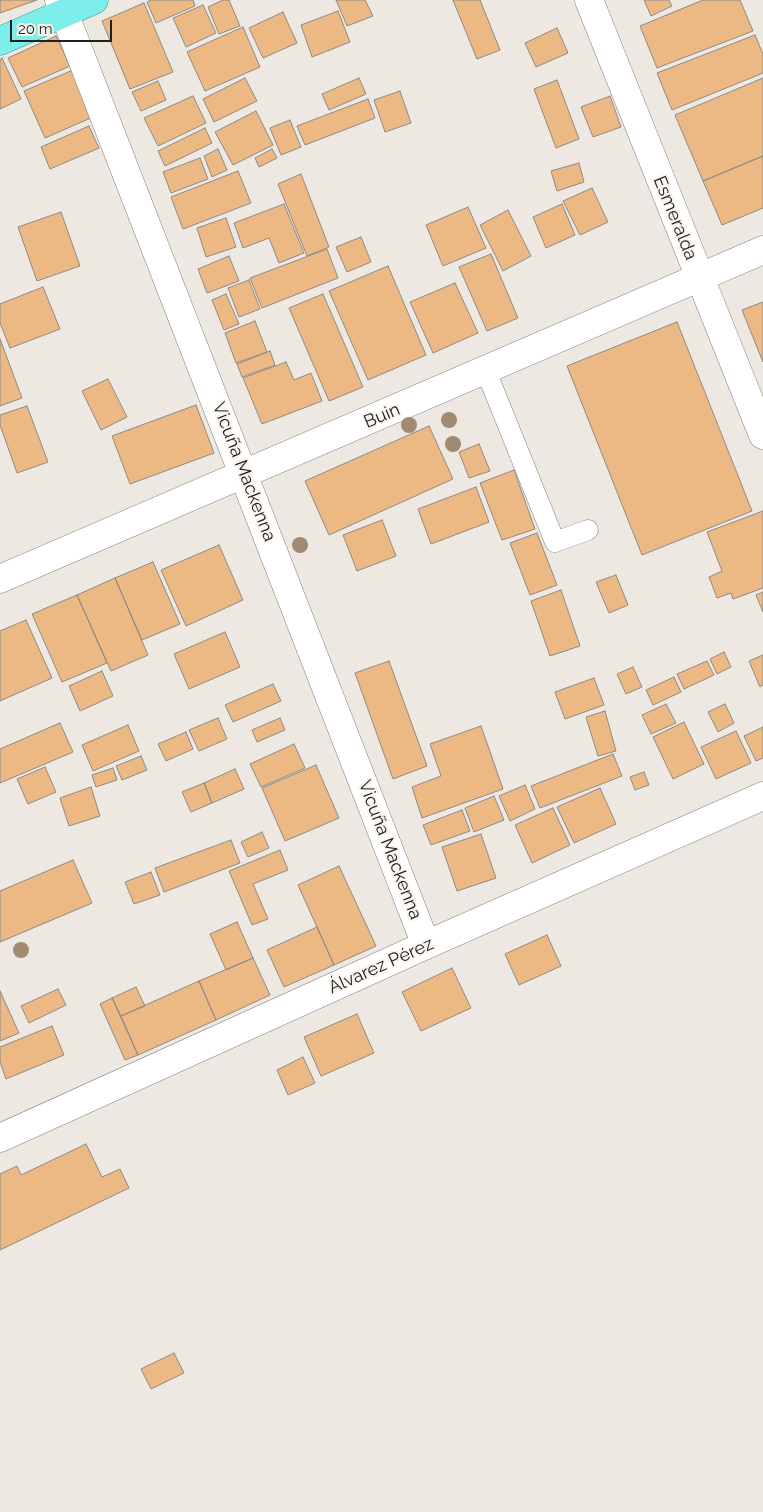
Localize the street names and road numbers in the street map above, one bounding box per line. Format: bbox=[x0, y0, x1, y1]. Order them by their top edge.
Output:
street label: Esmeralda bbox=[648, 173, 702, 263]
street label: Vicuña Mackenna bbox=[208, 399, 280, 545]
street label: Buin bbox=[361, 399, 403, 433]
street label: Vicuña Mackenna bbox=[354, 777, 426, 923]
street label: Álvarez Pérez bbox=[325, 933, 437, 999]

